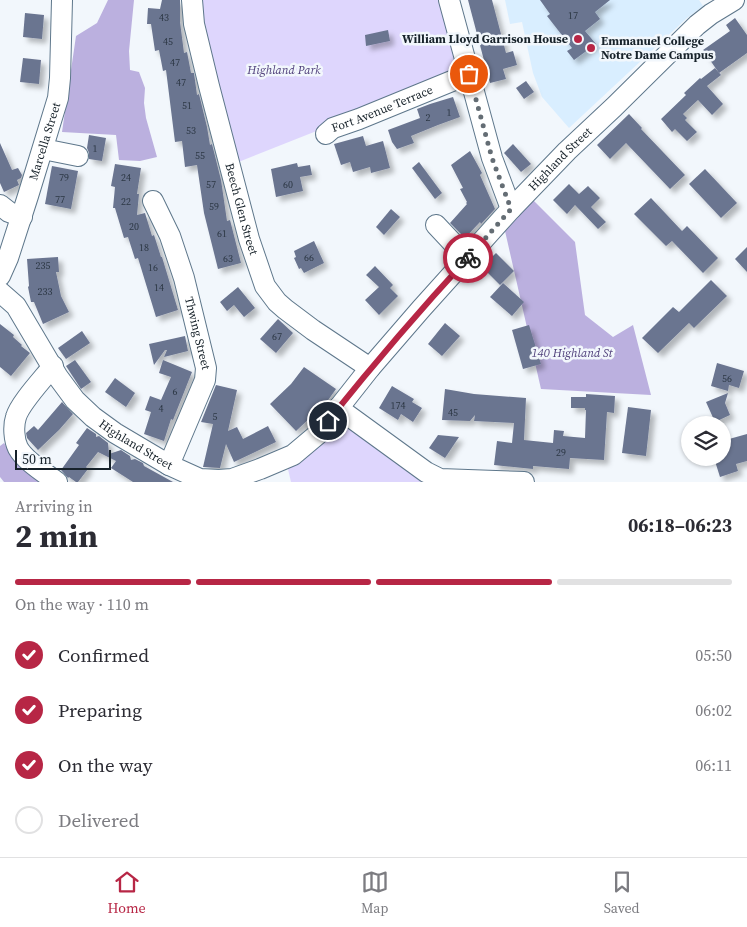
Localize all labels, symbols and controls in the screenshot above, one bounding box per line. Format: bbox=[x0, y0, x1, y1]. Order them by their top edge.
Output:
house number: 17 bbox=[568, 9, 578, 22]
house number: 43 bbox=[159, 11, 169, 24]
place label: William Lloyd Garrison House bbox=[402, 31, 568, 47]
marker: William Lloyd Garrison House bbox=[572, 33, 584, 45]
place label: Emmanuel College Notre Dame Campus bbox=[601, 33, 714, 63]
house number: 45 bbox=[163, 35, 173, 48]
marker: Emmanuel College Notre Dame Campus bbox=[585, 42, 597, 54]
pin bbox=[448, 53, 490, 95]
house number: 47 bbox=[170, 56, 180, 69]
icon: bag bbox=[455, 60, 483, 88]
park label: Highland Park bbox=[246, 62, 321, 78]
house number: 47 bbox=[176, 76, 186, 89]
street label: Fort Avenue Terrace bbox=[329, 82, 435, 136]
house number: 51 bbox=[182, 99, 192, 112]
street label: Marcella Street bbox=[25, 100, 64, 182]
house number: 1 bbox=[447, 106, 452, 119]
house number: 2 bbox=[426, 111, 431, 124]
house number: 53 bbox=[186, 124, 196, 137]
street label: Highland Street bbox=[525, 124, 595, 194]
house number: 1 bbox=[93, 142, 98, 155]
house number: 55 bbox=[195, 149, 205, 162]
street label: Beech Glen Street bbox=[221, 161, 262, 257]
house number: 79 bbox=[59, 171, 69, 184]
house number: 24 bbox=[121, 171, 131, 184]
house number: 57 bbox=[206, 178, 216, 191]
house number: 60 bbox=[283, 178, 293, 191]
house number: 77 bbox=[55, 193, 65, 206]
house number: 22 bbox=[121, 195, 131, 208]
house number: 59 bbox=[209, 200, 219, 213]
house number: 20 bbox=[129, 220, 139, 233]
house number: 61 bbox=[217, 227, 227, 240]
courier bbox=[443, 233, 493, 283]
house number: 18 bbox=[139, 241, 149, 254]
icon: bike bbox=[454, 244, 482, 272]
house number: 66 bbox=[304, 251, 314, 264]
house number: 63 bbox=[223, 252, 233, 265]
house number: 235 bbox=[36, 259, 51, 272]
house number: 16 bbox=[148, 261, 158, 274]
house number: 14 bbox=[154, 281, 164, 294]
house number: 233 bbox=[38, 285, 53, 298]
street label: Thwing Street bbox=[181, 295, 214, 371]
house number: 67 bbox=[272, 330, 282, 343]
park label: 140 Highland St bbox=[531, 345, 614, 361]
house number: 56 bbox=[722, 372, 732, 385]
house number: 6 bbox=[173, 385, 178, 398]
house number: 174 bbox=[391, 399, 406, 412]
pin bbox=[307, 400, 349, 442]
house number: 4 bbox=[159, 402, 164, 415]
house number: 45 bbox=[448, 406, 458, 419]
icon: home bbox=[314, 407, 342, 435]
house number: 5 bbox=[213, 410, 218, 423]
street label: Highland Street bbox=[96, 416, 175, 474]
map controls bbox=[681, 416, 731, 466]
button: layers bbox=[681, 416, 731, 466]
house number: 29 bbox=[556, 446, 566, 459]
scale bar bbox=[15, 447, 111, 470]
text: 50 m bbox=[22, 449, 52, 469]
text: Arriving in bbox=[15, 495, 93, 517]
text: 06:18–06:23 bbox=[628, 512, 732, 538]
text: 2 min bbox=[15, 514, 98, 558]
text: On the way · 110 m bbox=[15, 593, 149, 615]
icon: check bbox=[15, 641, 43, 669]
text: Confirmed bbox=[58, 642, 149, 668]
text: 05:50 bbox=[695, 644, 732, 666]
icon: check bbox=[15, 696, 43, 724]
text: Preparing bbox=[58, 697, 142, 723]
text: 06:02 bbox=[695, 699, 732, 721]
icon: check bbox=[15, 751, 43, 779]
text: On the way bbox=[58, 752, 153, 778]
text: 06:11 bbox=[695, 754, 732, 776]
text: Delivered bbox=[58, 807, 139, 833]
tab: Home bbox=[107, 868, 146, 918]
tab: Map bbox=[361, 868, 389, 918]
tab: Saved bbox=[604, 868, 640, 918]

